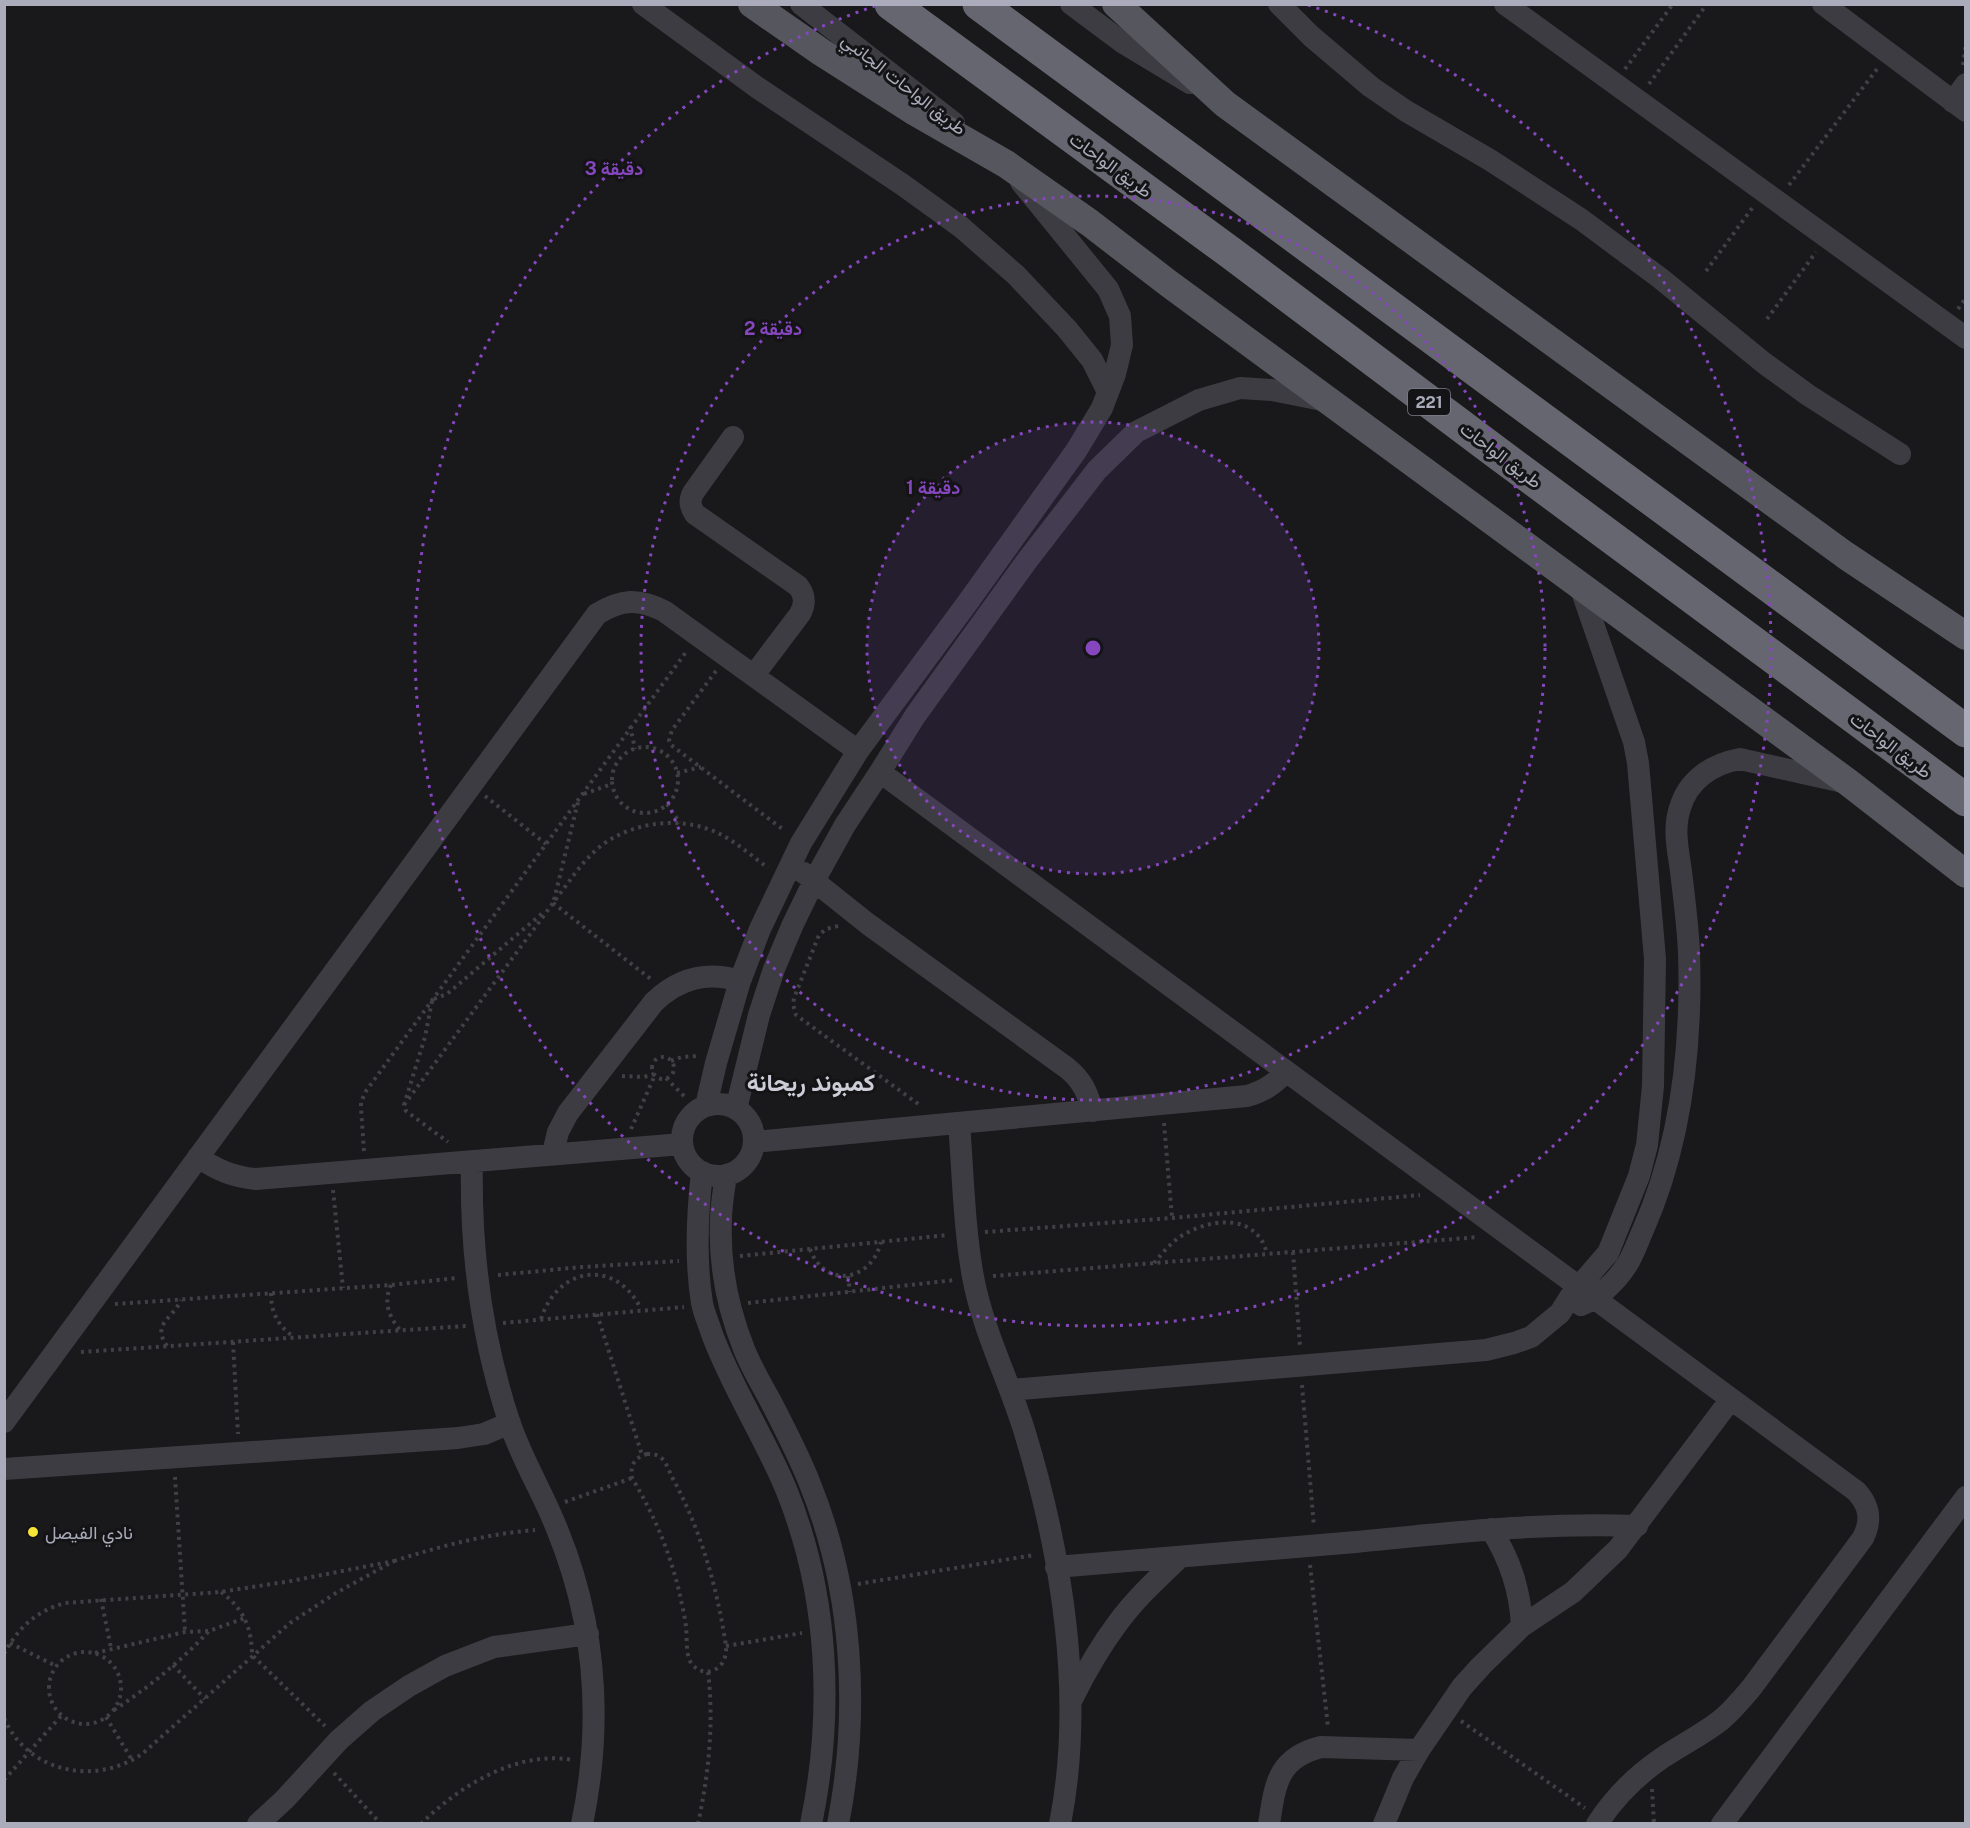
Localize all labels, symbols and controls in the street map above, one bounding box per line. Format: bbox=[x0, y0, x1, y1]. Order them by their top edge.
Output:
street label: طريق الواحات الجانبي bbox=[835, 29, 970, 143]
street label: طريق الواحات bbox=[1065, 128, 1156, 203]
text: 3 دقيقة bbox=[585, 158, 643, 180]
text: 2 دقيقة bbox=[744, 318, 802, 340]
road number: 221 bbox=[1408, 389, 1450, 415]
street label: طريق الواحات bbox=[1456, 418, 1546, 493]
text: 1 دقيقة bbox=[906, 477, 960, 499]
centre of rings bbox=[1083, 638, 1103, 658]
street label: طريق الواحات bbox=[1846, 708, 1936, 783]
district label: كمبوند ريحانة bbox=[747, 1068, 875, 1098]
place label: نادي الفيصل bbox=[45, 1522, 133, 1548]
marker: نادي الفيصل bbox=[26, 1525, 40, 1539]

